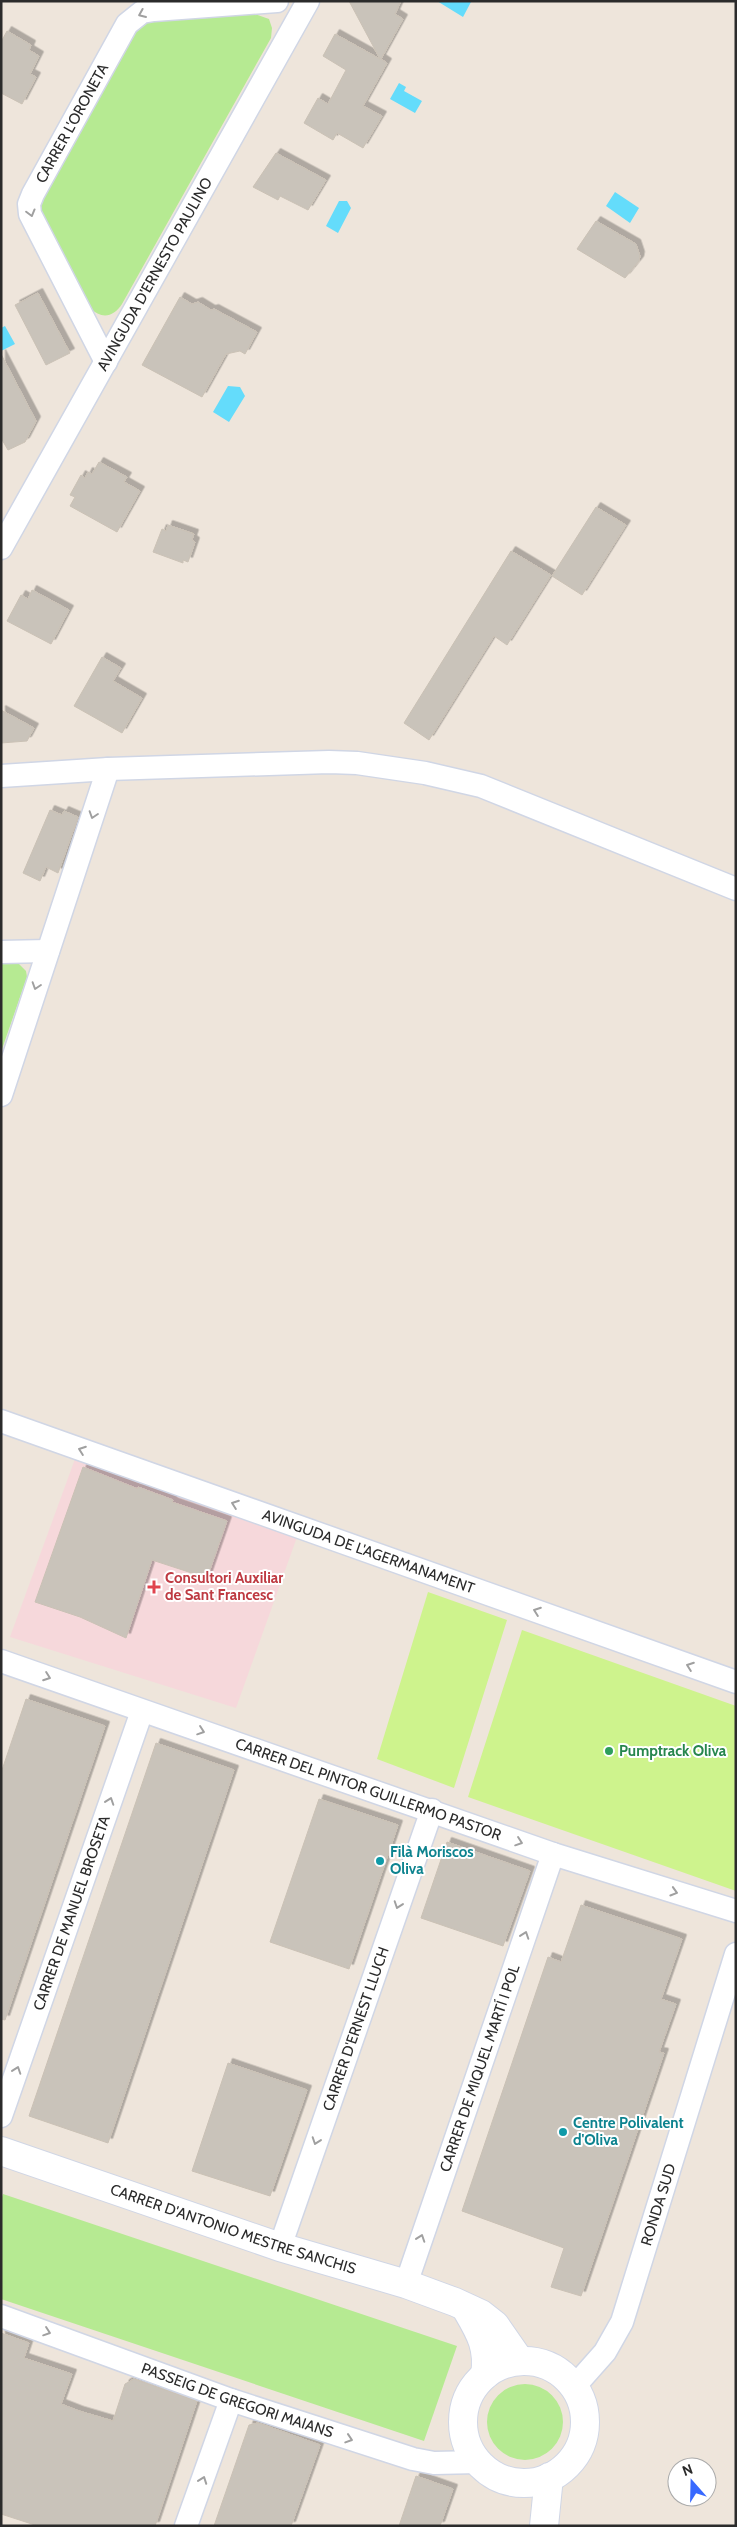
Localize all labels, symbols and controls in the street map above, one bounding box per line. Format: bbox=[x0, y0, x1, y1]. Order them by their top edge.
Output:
one-way arrow bbox=[138, 7, 147, 18]
street label: CARRER L'ORONETA bbox=[32, 60, 113, 186]
street label: AVINGUDA D'ERNESTO PAULINO bbox=[93, 174, 216, 374]
one-way arrow bbox=[26, 208, 36, 216]
one-way arrow bbox=[89, 810, 99, 819]
one-way arrow bbox=[32, 981, 42, 990]
one-way arrow bbox=[78, 1446, 87, 1456]
one-way arrow bbox=[231, 1500, 240, 1510]
street label: AVINGUDA DE L'AGERMANAMENT bbox=[260, 1506, 477, 1597]
place label: Consultori Auxiliar de Sant Francesc bbox=[165, 1569, 283, 1604]
marker: Consultori Auxiliar de Sant Francesc bbox=[147, 1580, 161, 1594]
one-way arrow bbox=[533, 1607, 541, 1617]
one-way arrow bbox=[686, 1662, 695, 1672]
one-way arrow bbox=[42, 1671, 51, 1681]
one-way arrow bbox=[196, 1725, 204, 1735]
street label: CARRER DEL PINTOR GUILLERMO PASTOR bbox=[233, 1735, 504, 1844]
place label: Pumptrack Oliva bbox=[619, 1742, 727, 1760]
marker: Pumptrack Oliva bbox=[603, 1745, 615, 1757]
one-way arrow bbox=[104, 1797, 114, 1806]
street label: CARRER DE MANUEL BROSETA bbox=[29, 1812, 114, 2013]
one-way arrow bbox=[514, 1836, 523, 1846]
place label: Filà Moriscos Oliva bbox=[390, 1843, 474, 1878]
marker: Filà Moriscos Oliva bbox=[374, 1855, 386, 1867]
one-way arrow bbox=[669, 1886, 678, 1896]
one-way arrow bbox=[394, 1901, 404, 1909]
one-way arrow bbox=[519, 1932, 529, 1940]
street label: CARRER D'ERNEST LLUCH bbox=[319, 1944, 393, 2113]
street label: CARRER DE MIQUEL MARTÍ I POL bbox=[436, 1962, 524, 2174]
one-way arrow bbox=[11, 2067, 21, 2075]
place label: Centre Polivalent d'Oliva bbox=[573, 2114, 684, 2149]
marker: Centre Polivalent d'Oliva bbox=[557, 2126, 569, 2138]
one-way arrow bbox=[312, 2137, 322, 2145]
street label: RONDA SUD bbox=[637, 2161, 680, 2248]
street label: CARRER D'ANTONIO MESTRE SANCHIS bbox=[108, 2180, 358, 2278]
one-way arrow bbox=[415, 2234, 425, 2242]
one-way arrow bbox=[42, 2327, 51, 2337]
street label: PASSEIG DE GREGORI MAIANS bbox=[139, 2359, 336, 2442]
one-way arrow bbox=[344, 2433, 353, 2443]
north arrow bbox=[667, 2457, 717, 2507]
text: N bbox=[680, 2460, 695, 2480]
one-way arrow bbox=[197, 2476, 207, 2485]

